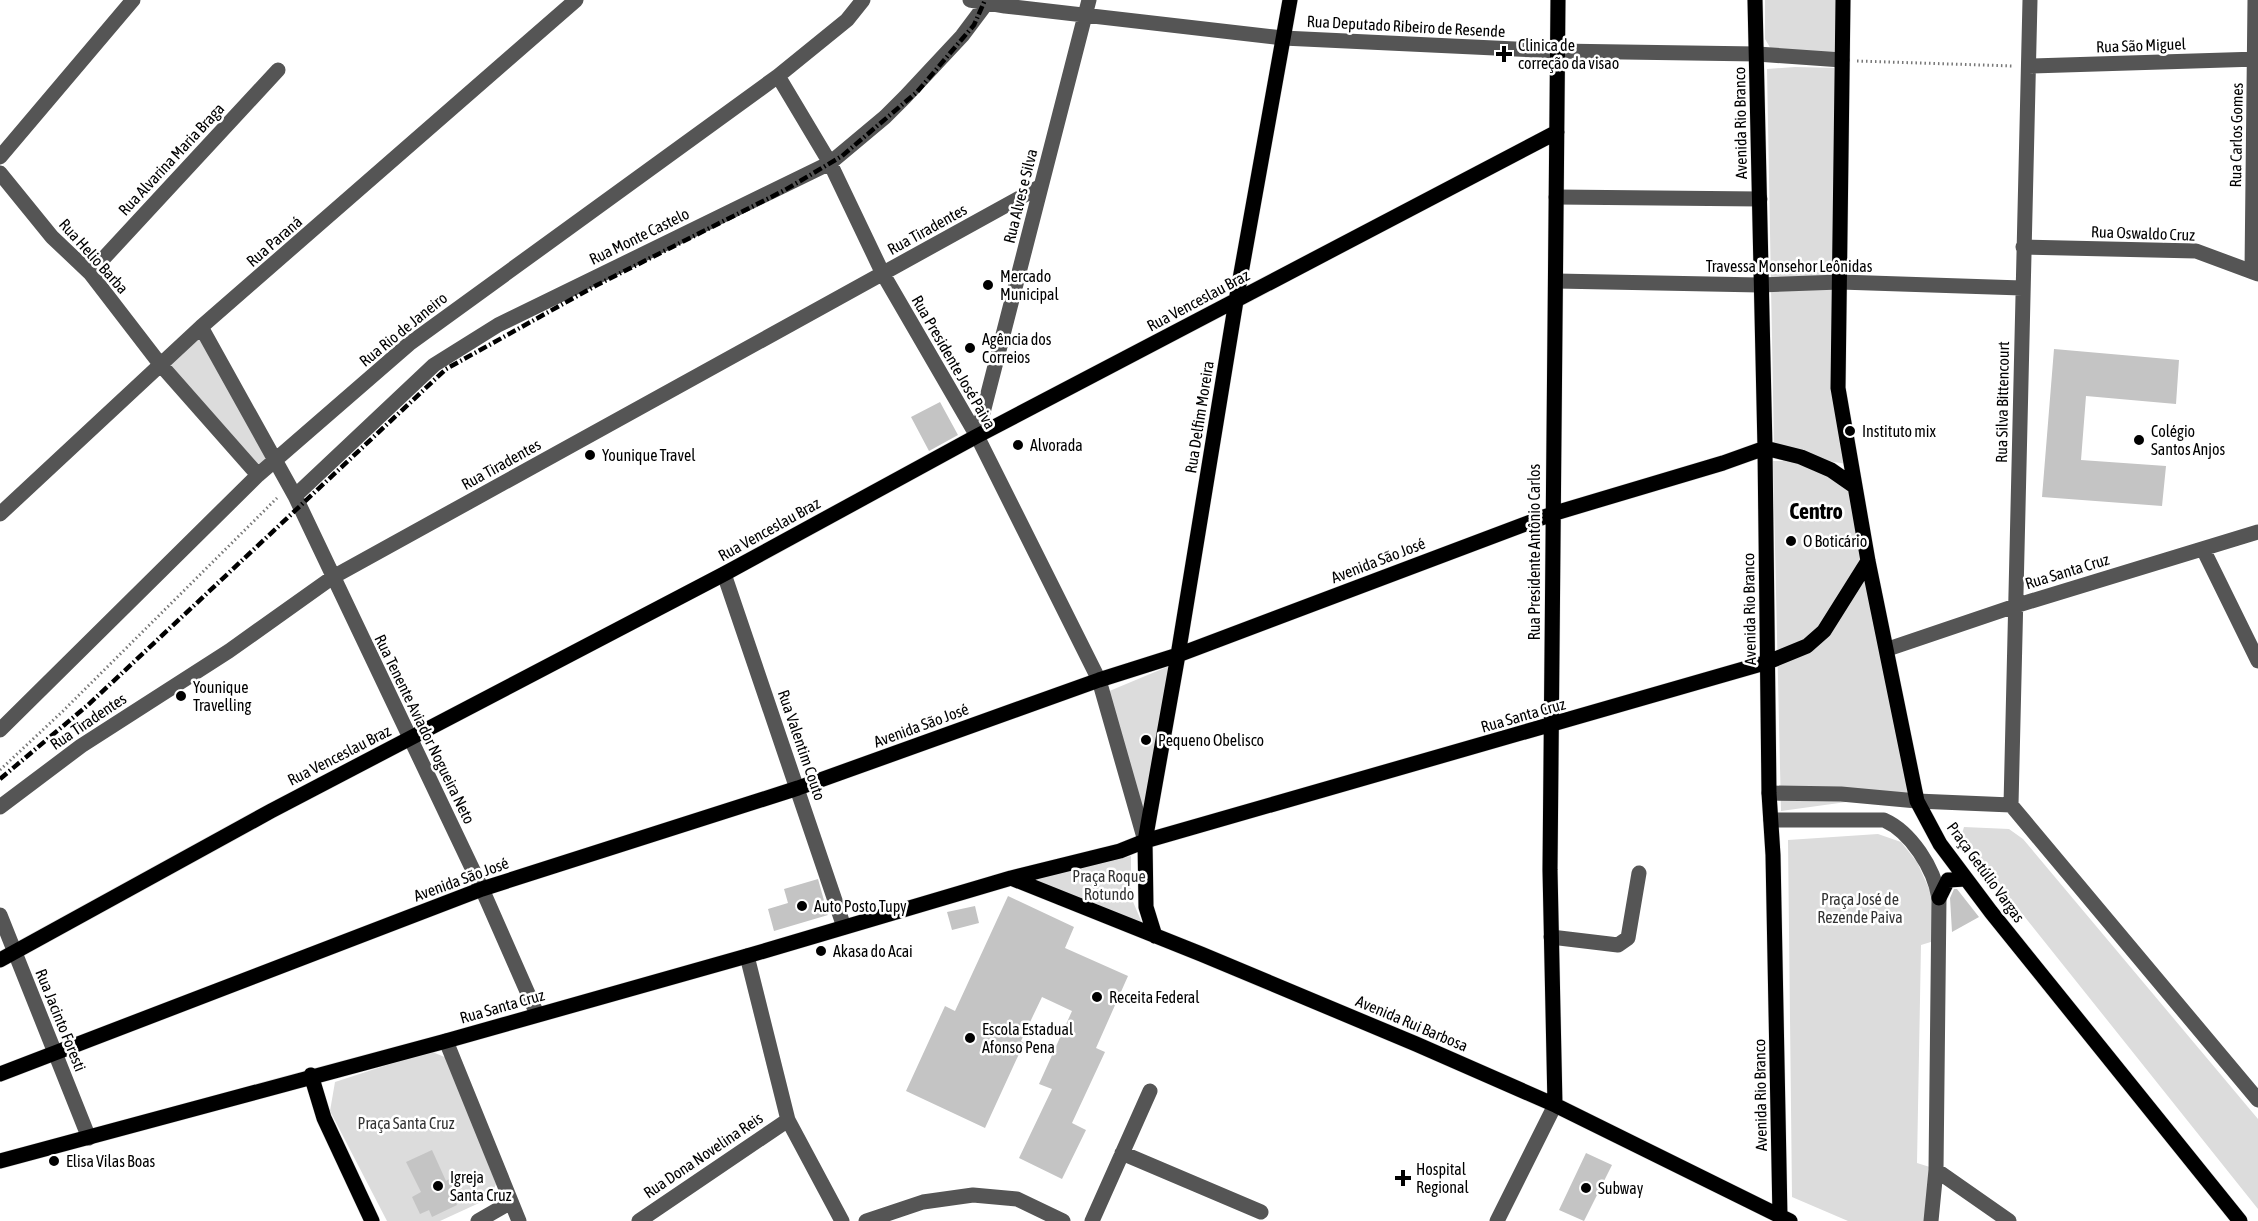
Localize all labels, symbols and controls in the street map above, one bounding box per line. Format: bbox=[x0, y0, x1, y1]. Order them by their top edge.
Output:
street label: Rua Deputado Ribeiro de Resende bbox=[1306, 12, 1506, 41]
street label: Rua São Miguel bbox=[2096, 34, 2187, 57]
place label: Clinica de correção da visao bbox=[1518, 36, 1619, 73]
marker: Clinica de correção da visao bbox=[1495, 45, 1513, 63]
street label: Avenida Rio Branco bbox=[1730, 67, 1750, 179]
street label: Rua Carlos Gomes bbox=[2226, 82, 2246, 187]
street label: Rua Alvarina Maria Braga bbox=[114, 99, 228, 219]
street label: Rua Alves e Silva bbox=[1000, 147, 1040, 245]
street label: Rua Tiradentes bbox=[884, 200, 970, 258]
street label: Rua Monte Castelo bbox=[586, 204, 692, 268]
street label: Rua Paraná bbox=[243, 212, 305, 270]
street label: Rua Helio Barba bbox=[56, 215, 132, 297]
street label: Rua Oswaldo Cruz bbox=[2091, 222, 2196, 244]
street label: Travessa Monsehor Leônidas bbox=[1706, 257, 1873, 275]
street label: Rua Venceslau Braz bbox=[1144, 265, 1252, 335]
place label: Mercado Municipal bbox=[1000, 267, 1060, 304]
marker: Mercado Municipal bbox=[981, 278, 995, 292]
street label: Rua Rio de Janeiro bbox=[356, 288, 450, 370]
street label: Rua Presidente José Paiva bbox=[908, 292, 1000, 432]
place label: Agência dos Correios bbox=[982, 330, 1052, 366]
marker: Agência dos Correios bbox=[963, 341, 977, 355]
street label: Rua Silva Bittencourt bbox=[1992, 341, 2012, 463]
street label: Rua Delfim Moreira bbox=[1181, 360, 1217, 474]
place label: Instituto mix bbox=[1862, 422, 1936, 440]
place label: Colégio Santos Anjos bbox=[2151, 422, 2226, 459]
marker: Instituto mix bbox=[1843, 424, 1857, 438]
marker: Colégio Santos Anjos bbox=[2132, 433, 2146, 447]
street label: Rua Tiradentes bbox=[458, 435, 544, 493]
place label: Alvorada bbox=[1030, 436, 1083, 454]
marker: Alvorada bbox=[1011, 438, 1025, 452]
place label: Younique Travel bbox=[602, 446, 696, 465]
marker: Younique Travel bbox=[583, 448, 597, 462]
street label: Rua Presidente Antônio Carlos bbox=[1525, 463, 1543, 640]
street label: Rua Venceslau Braz bbox=[715, 494, 823, 564]
district label: Centro bbox=[1789, 498, 1843, 524]
place label: O Boticário bbox=[1803, 532, 1867, 550]
street label: Avenida São José bbox=[1328, 534, 1428, 586]
marker: O Boticário bbox=[1784, 534, 1798, 548]
street label: Rua Santa Cruz bbox=[2023, 550, 2111, 592]
street label: Avenida Rio Branco bbox=[1739, 553, 1759, 665]
street label: Rua Tenente Aviador Nogueira Neto bbox=[370, 632, 479, 827]
place label: Younique Travelling bbox=[193, 678, 252, 715]
street label: Rua Valentim Couto bbox=[775, 687, 829, 803]
street label: Rua Tiradentes bbox=[47, 689, 130, 753]
marker: Younique Travelling bbox=[174, 689, 188, 703]
street label: Rua Santa Cruz bbox=[1479, 694, 1567, 736]
street label: Avenida São José bbox=[871, 700, 971, 750]
street label: Rua Venceslau Braz bbox=[284, 721, 394, 789]
place label: Pequeno Obelisco bbox=[1158, 731, 1264, 750]
marker: Pequeno Obelisco bbox=[1139, 733, 1153, 747]
street label: Praça Getúlio Vargas bbox=[1943, 818, 2029, 927]
street label: Avenida São José bbox=[411, 854, 511, 904]
park label: Praça Roque Rotundo bbox=[1072, 867, 1146, 903]
park label: Praça José de Rezende Paiva bbox=[1817, 890, 1903, 926]
place label: Auto Posto Tupy bbox=[814, 897, 907, 916]
marker: Auto Posto Tupy bbox=[795, 899, 809, 913]
place label: Akasa do Acai bbox=[833, 942, 913, 960]
marker: Akasa do Acai bbox=[814, 944, 828, 958]
street label: Rua Jacinto Foresti bbox=[32, 966, 90, 1074]
street label: Rua Santa Cruz bbox=[458, 985, 546, 1027]
place label: Receita Federal bbox=[1109, 988, 1200, 1006]
marker: Receita Federal bbox=[1090, 990, 1104, 1004]
street label: Avenida Rui Barbosa bbox=[1353, 991, 1471, 1055]
place label: Escola Estadual Afonso Pena bbox=[982, 1020, 1074, 1056]
marker: Escola Estadual Afonso Pena bbox=[963, 1031, 977, 1045]
street label: Avenida Rio Branco bbox=[1750, 1039, 1770, 1151]
street label: Rua Dona Novelina Reis bbox=[640, 1108, 766, 1202]
park label: Praça Santa Cruz bbox=[358, 1114, 455, 1133]
place label: Elisa Vilas Boas bbox=[66, 1152, 156, 1170]
marker: Elisa Vilas Boas bbox=[47, 1154, 61, 1168]
place label: Hospital Regional bbox=[1416, 1160, 1470, 1197]
place label: Igreja Santa Cruz bbox=[450, 1168, 512, 1204]
marker: Hospital Regional bbox=[1394, 1169, 1412, 1187]
marker: Igreja Santa Cruz bbox=[431, 1179, 445, 1193]
place label: Subway bbox=[1598, 1179, 1644, 1198]
marker: Subway bbox=[1579, 1181, 1593, 1195]

